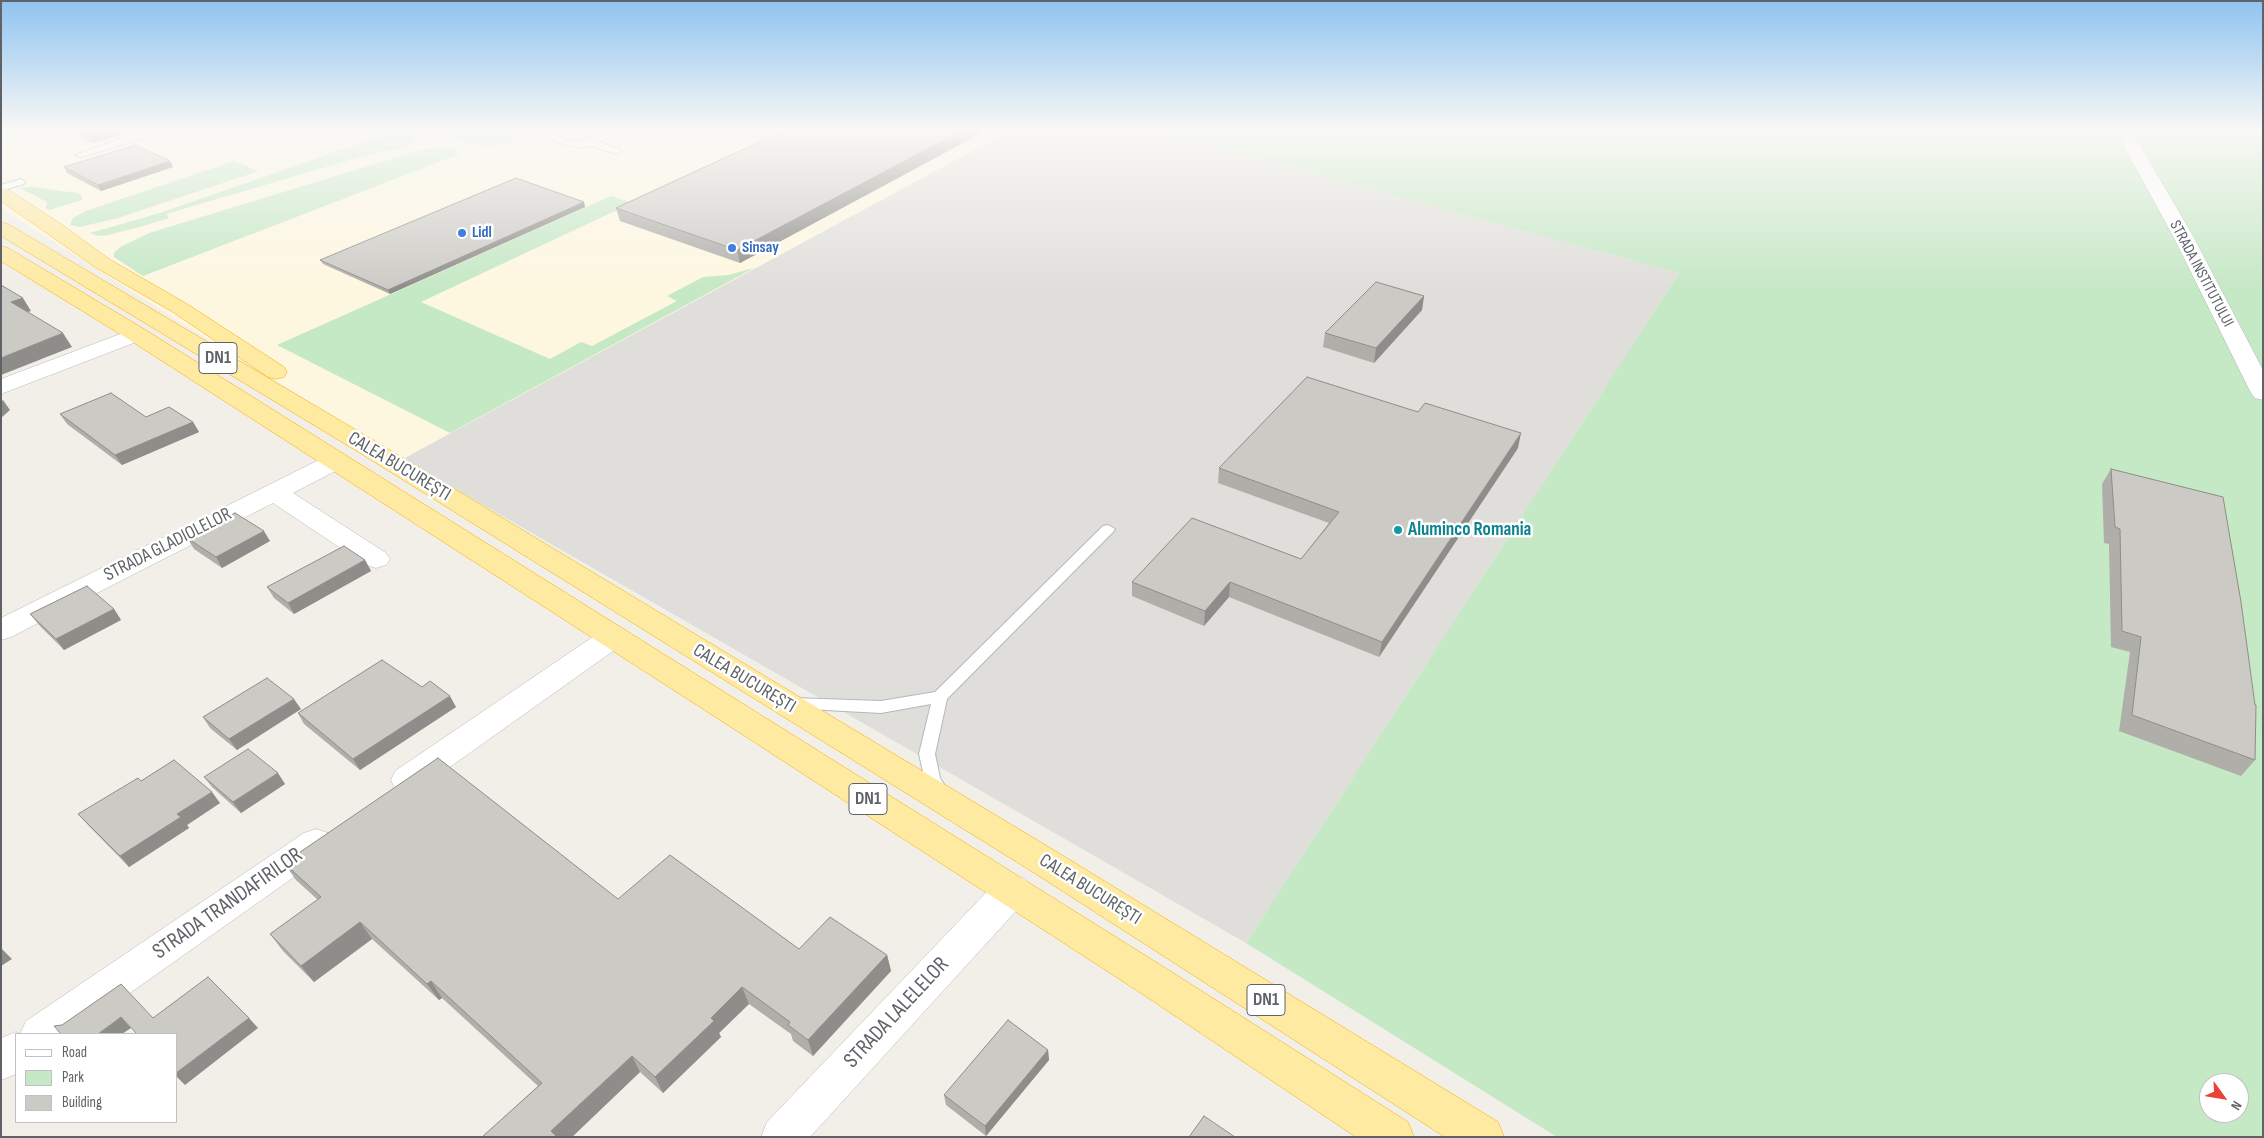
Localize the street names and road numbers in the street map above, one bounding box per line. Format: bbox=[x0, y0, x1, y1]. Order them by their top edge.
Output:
street label: STRADA INSTITUTULUI bbox=[2165, 217, 2237, 331]
road number: DN1 bbox=[199, 342, 237, 373]
street label: CALEA BUCUREȘTI bbox=[343, 427, 455, 507]
street label: STRADA GLADIOLELOR bbox=[101, 503, 235, 587]
street label: CALEA BUCUREȘTI bbox=[688, 639, 800, 719]
road number: DN1 bbox=[849, 784, 887, 814]
street label: STRADA TRANDAFIRILOR bbox=[148, 842, 308, 966]
street label: CALEA BUCUREȘTI bbox=[1035, 850, 1145, 930]
street label: STRADA LALELELOR bbox=[839, 952, 955, 1074]
road number: DN1 bbox=[1247, 984, 1285, 1016]

